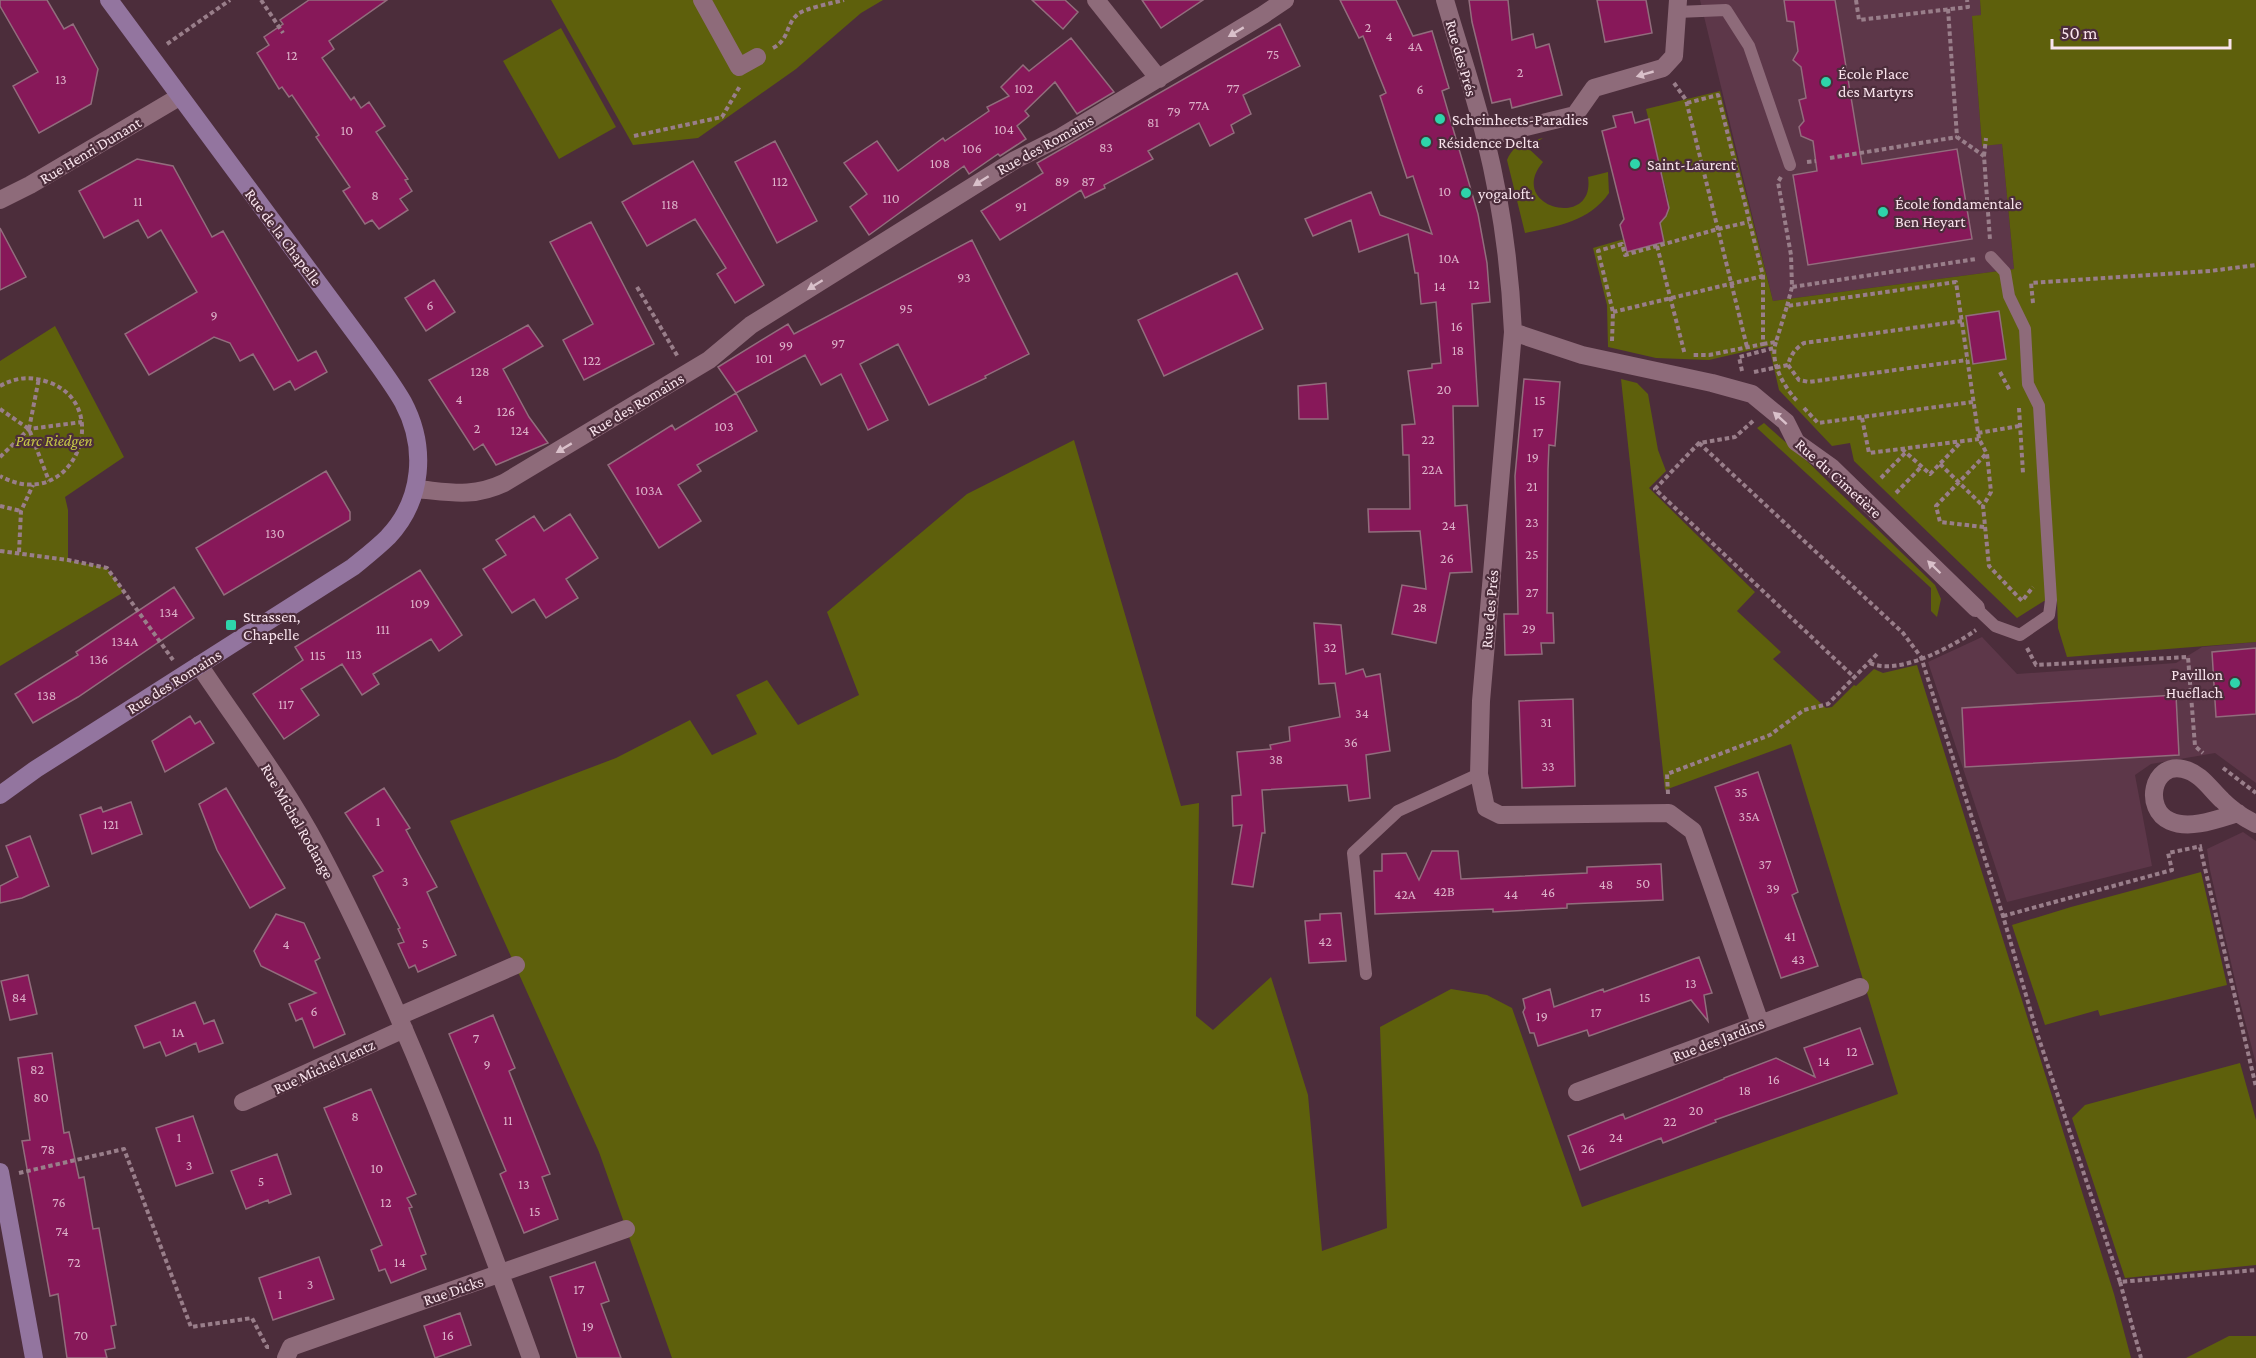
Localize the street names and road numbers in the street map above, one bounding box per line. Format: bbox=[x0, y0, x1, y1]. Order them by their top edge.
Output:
street label: Rue des Prés bbox=[1443, 18, 1481, 98]
street label: Rue des Romains bbox=[994, 111, 1097, 178]
street label: Rue Henri Dunant bbox=[36, 113, 145, 187]
street label: Rue de la Chapelle bbox=[241, 186, 325, 290]
street label: Rue des Romains bbox=[586, 369, 687, 439]
street label: Rue du Cimetière bbox=[1792, 435, 1885, 521]
street label: Rue des Prés bbox=[1478, 569, 1501, 649]
street label: Rue des Romains bbox=[124, 646, 225, 717]
street label: Rue Michel Rodange bbox=[257, 761, 337, 882]
street label: Rue des Jardins bbox=[1670, 1014, 1767, 1066]
street label: Rue Michel Lentz bbox=[271, 1035, 378, 1097]
street label: Rue Dicks bbox=[421, 1272, 485, 1309]

